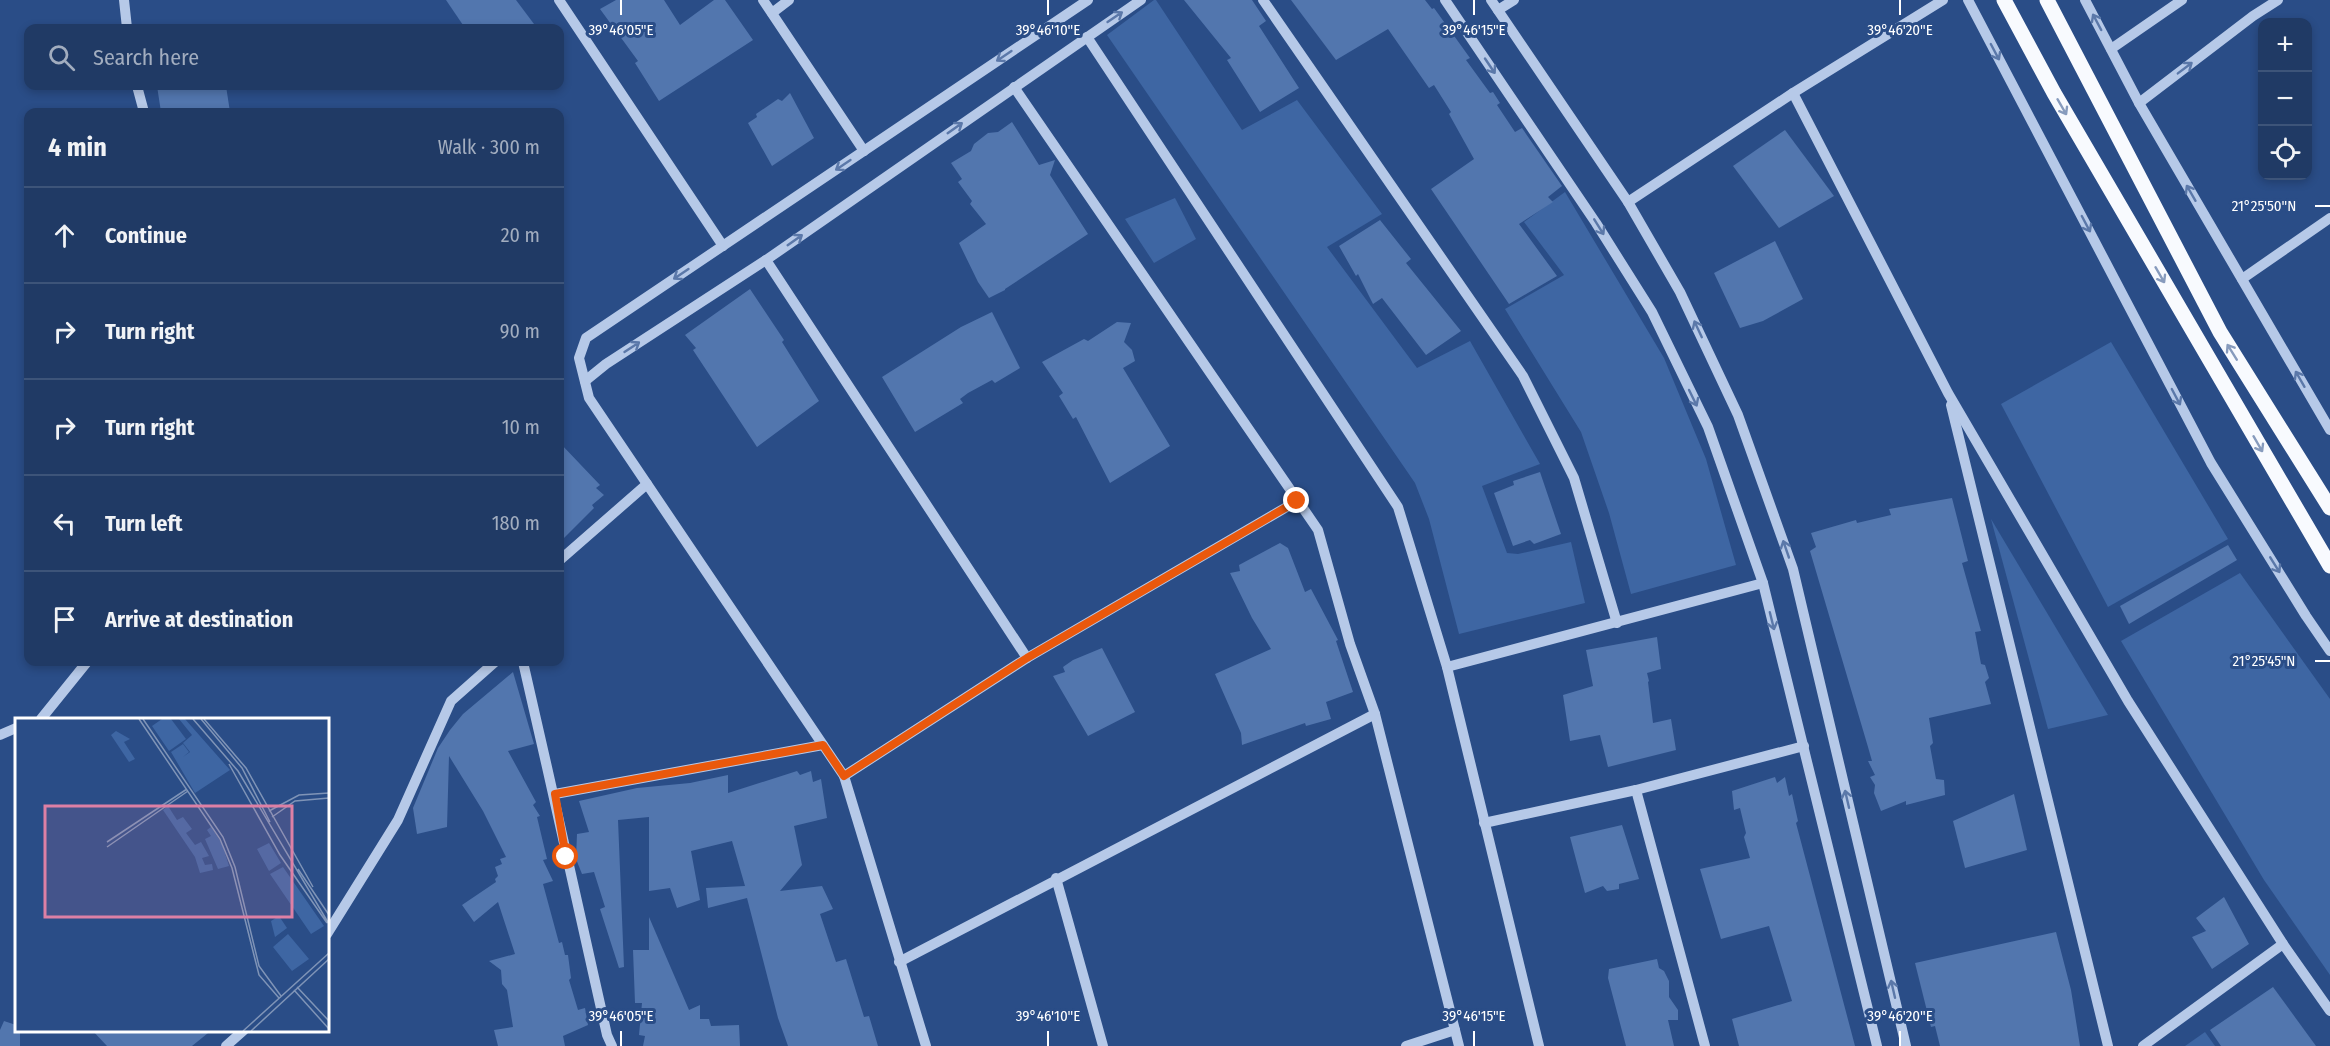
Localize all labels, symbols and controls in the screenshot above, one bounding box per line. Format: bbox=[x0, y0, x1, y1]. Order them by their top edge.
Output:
one-way arrow bbox=[1107, 11, 1123, 23]
one-way arrow bbox=[2091, 14, 2102, 32]
map controls bbox=[2258, 18, 2312, 180]
button: + bbox=[2258, 18, 2312, 72]
text: 39°46'05"E bbox=[588, 21, 654, 39]
text: 39°46'10"E bbox=[1016, 21, 1080, 39]
text: 39°46'15"E bbox=[1442, 21, 1506, 39]
text: 39°46'20"E bbox=[1867, 21, 1933, 39]
search box bbox=[24, 24, 564, 90]
icon: search bbox=[45, 41, 78, 74]
one-way arrow bbox=[1990, 42, 2001, 60]
text: Search here bbox=[93, 44, 199, 71]
one-way arrow bbox=[997, 50, 1013, 62]
one-way arrow bbox=[1484, 57, 1496, 74]
one-way arrow bbox=[2177, 61, 2193, 74]
button: − bbox=[2258, 72, 2312, 126]
one-way arrow bbox=[2056, 98, 2068, 115]
one-way arrow bbox=[946, 122, 963, 134]
button: locate bbox=[2258, 126, 2312, 180]
text: 4 min bbox=[48, 132, 107, 163]
text: Walk · 300 m bbox=[438, 135, 540, 159]
one-way arrow bbox=[835, 159, 851, 171]
one-way arrow bbox=[2185, 185, 2197, 202]
text: 21°25'50"N bbox=[2232, 197, 2296, 215]
one-way arrow bbox=[2081, 215, 2092, 233]
icon: ahead bbox=[48, 219, 81, 252]
one-way arrow bbox=[1592, 219, 1605, 236]
text: Continue bbox=[105, 222, 187, 249]
text: 20 m bbox=[501, 223, 540, 247]
one-way arrow bbox=[787, 234, 803, 246]
one-way arrow bbox=[2155, 266, 2167, 283]
one-way arrow bbox=[673, 268, 690, 280]
icon: right bbox=[48, 315, 81, 348]
text: Turn right bbox=[105, 318, 194, 345]
text: 90 m bbox=[500, 319, 540, 343]
one-way arrow bbox=[1691, 321, 1703, 339]
one-way arrow bbox=[624, 341, 640, 353]
one-way arrow bbox=[2226, 344, 2238, 361]
one-way arrow bbox=[2294, 371, 2306, 388]
one-way arrow bbox=[1688, 388, 1700, 406]
one-way arrow bbox=[2171, 388, 2183, 406]
icon: right bbox=[48, 411, 81, 444]
text: Turn right bbox=[105, 414, 194, 441]
text: 10 m bbox=[502, 415, 540, 439]
one-way arrow bbox=[2253, 435, 2265, 452]
route end bbox=[1283, 487, 1309, 513]
icon: left bbox=[48, 507, 81, 540]
text: Turn left bbox=[105, 510, 183, 537]
text: 180 m bbox=[492, 511, 540, 535]
one-way arrow bbox=[1779, 540, 1790, 559]
one-way arrow bbox=[2269, 556, 2281, 573]
icon: arrive bbox=[48, 603, 81, 636]
text: Arrive at destination bbox=[105, 606, 293, 633]
one-way arrow bbox=[1767, 611, 1779, 630]
text: 21°25'45"N bbox=[2233, 652, 2295, 670]
inset map bbox=[15, 718, 328, 1031]
one-way arrow bbox=[1841, 790, 1853, 809]
route start bbox=[552, 843, 578, 869]
one-way arrow bbox=[1886, 980, 1898, 999]
text: 39°46'05"E bbox=[588, 1007, 654, 1025]
text: 39°46'10"E bbox=[1016, 1007, 1080, 1025]
text: 39°46'15"E bbox=[1442, 1007, 1506, 1025]
text: 39°46'20"E bbox=[1867, 1007, 1933, 1025]

